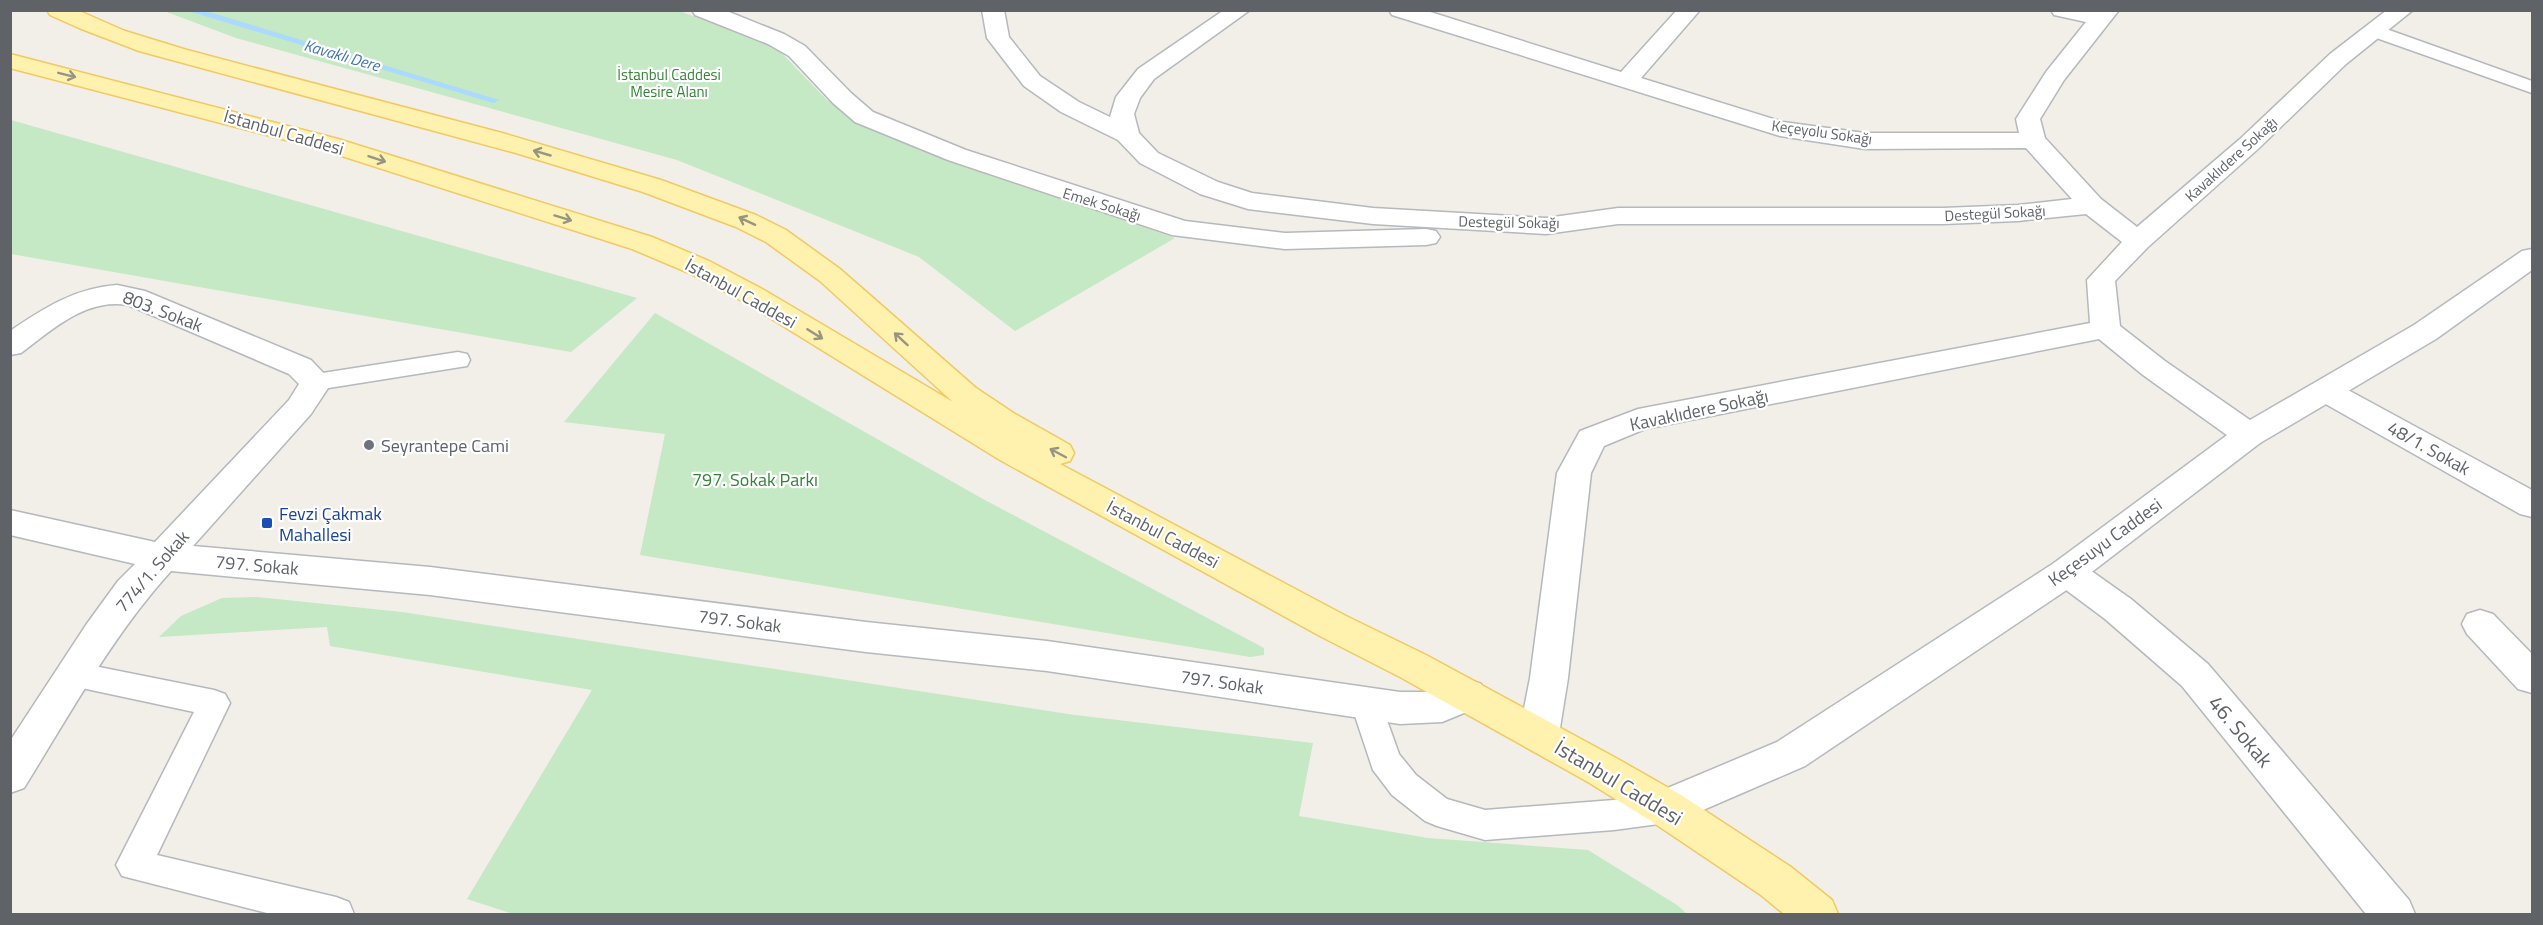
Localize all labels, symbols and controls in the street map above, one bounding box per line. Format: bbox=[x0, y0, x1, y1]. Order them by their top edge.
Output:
water label: Kavaklı Dere bbox=[301, 33, 384, 78]
park label: İstanbul Caddesi Mesire Alanı bbox=[617, 63, 721, 103]
one-way arrow bbox=[57, 70, 76, 81]
street label: İstanbul Caddesi bbox=[221, 102, 347, 162]
street label: Kavaklıdere Sokağı bbox=[2180, 111, 2282, 207]
street label: Keçeyolu Sokağı bbox=[1770, 114, 1874, 150]
one-way arrow bbox=[533, 147, 552, 158]
one-way arrow bbox=[367, 155, 386, 166]
street label: Emek Sokağı bbox=[1060, 181, 1144, 227]
street label: Destegül Sokağı bbox=[1944, 199, 2046, 227]
street label: Destegül Sokağı bbox=[1458, 210, 1560, 234]
one-way arrow bbox=[553, 213, 572, 224]
one-way arrow bbox=[738, 215, 756, 227]
street label: İstanbul Caddesi bbox=[680, 251, 802, 335]
street label: 803. Sokak bbox=[119, 283, 207, 339]
one-way arrow bbox=[806, 328, 823, 340]
one-way arrow bbox=[893, 332, 908, 346]
street label: Kavaklıdere Sokağı bbox=[1627, 382, 1771, 438]
street label: 48/1. Sokak bbox=[2383, 414, 2476, 482]
place label: Seyrantepe Cami bbox=[381, 432, 509, 459]
marker: Seyrantepe Cami bbox=[362, 438, 376, 452]
one-way arrow bbox=[1050, 447, 1067, 459]
park label: 797. Sokak Parkı bbox=[692, 466, 818, 493]
street label: Keçesuyu Caddesi bbox=[2042, 491, 2168, 593]
street label: İstanbul Caddesi bbox=[1102, 493, 1224, 575]
place label: Fevzi Çakmak Mahallesi bbox=[279, 500, 382, 548]
marker: Fevzi Çakmak Mahallesi bbox=[260, 516, 274, 530]
street label: 774/1. Sokak bbox=[109, 524, 196, 618]
street label: 797. Sokak bbox=[214, 548, 300, 582]
street label: 797. Sokak bbox=[697, 603, 783, 640]
street label: 797. Sokak bbox=[1179, 663, 1266, 701]
street label: 46. Sokak bbox=[2201, 688, 2281, 774]
street label: İstanbul Caddesi bbox=[1549, 731, 1689, 833]

